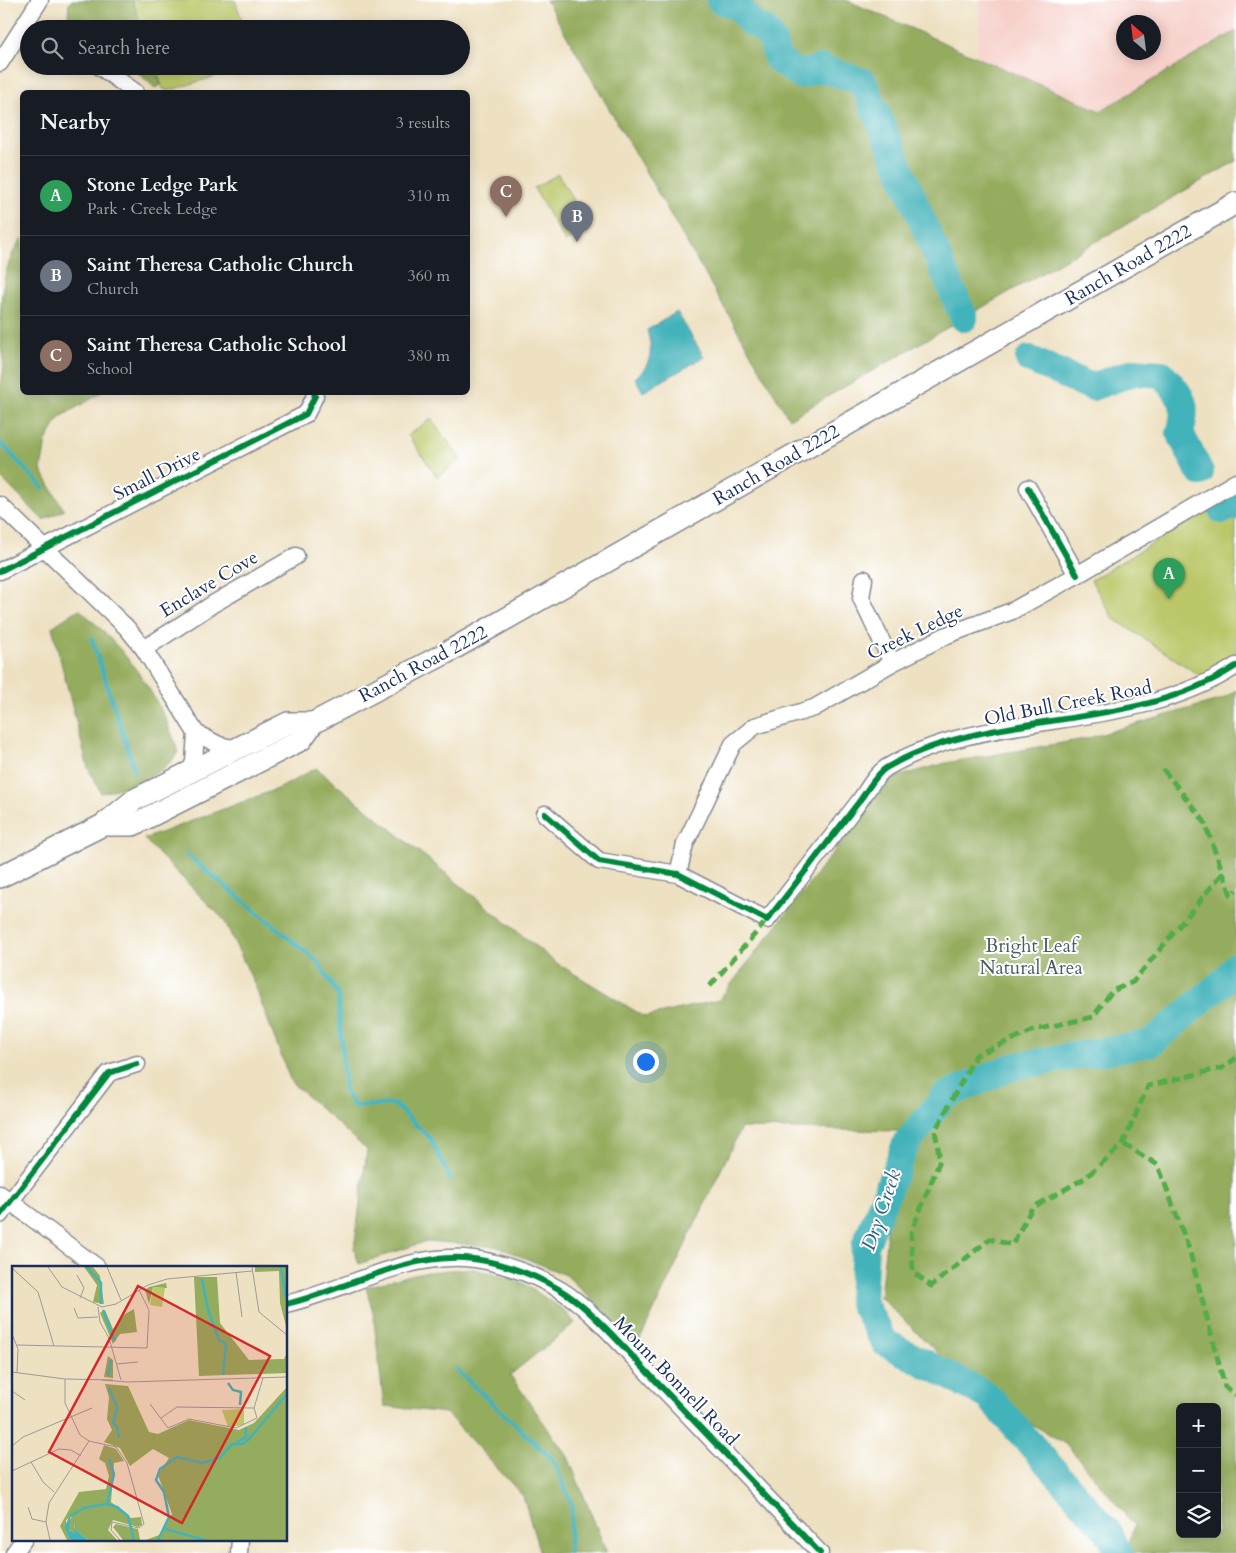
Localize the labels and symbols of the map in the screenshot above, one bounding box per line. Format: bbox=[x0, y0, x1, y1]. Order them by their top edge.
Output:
north arrow bbox=[1116, 15, 1161, 60]
pin: C bbox=[490, 176, 522, 217]
pin: B bbox=[561, 201, 593, 242]
street label: Ranch Road 2222 bbox=[1060, 218, 1196, 312]
street label: Ranch Road 2222 bbox=[708, 418, 844, 512]
street label: Small Drive bbox=[109, 441, 205, 507]
street label: Enclave Cove bbox=[155, 544, 263, 624]
pin: A bbox=[1153, 558, 1185, 599]
street label: Creek Ledge bbox=[863, 598, 967, 666]
street label: Ranch Road 2222 bbox=[354, 619, 492, 709]
street label: Old Bull Creek Road bbox=[982, 674, 1154, 732]
park label: Bright Leaf Natural Area bbox=[979, 933, 1083, 981]
your location bbox=[633, 1049, 659, 1075]
water label: Dry Creek bbox=[855, 1166, 907, 1254]
inset map bbox=[12, 1266, 288, 1540]
street label: Mount Bonnell Road bbox=[607, 1311, 745, 1451]

